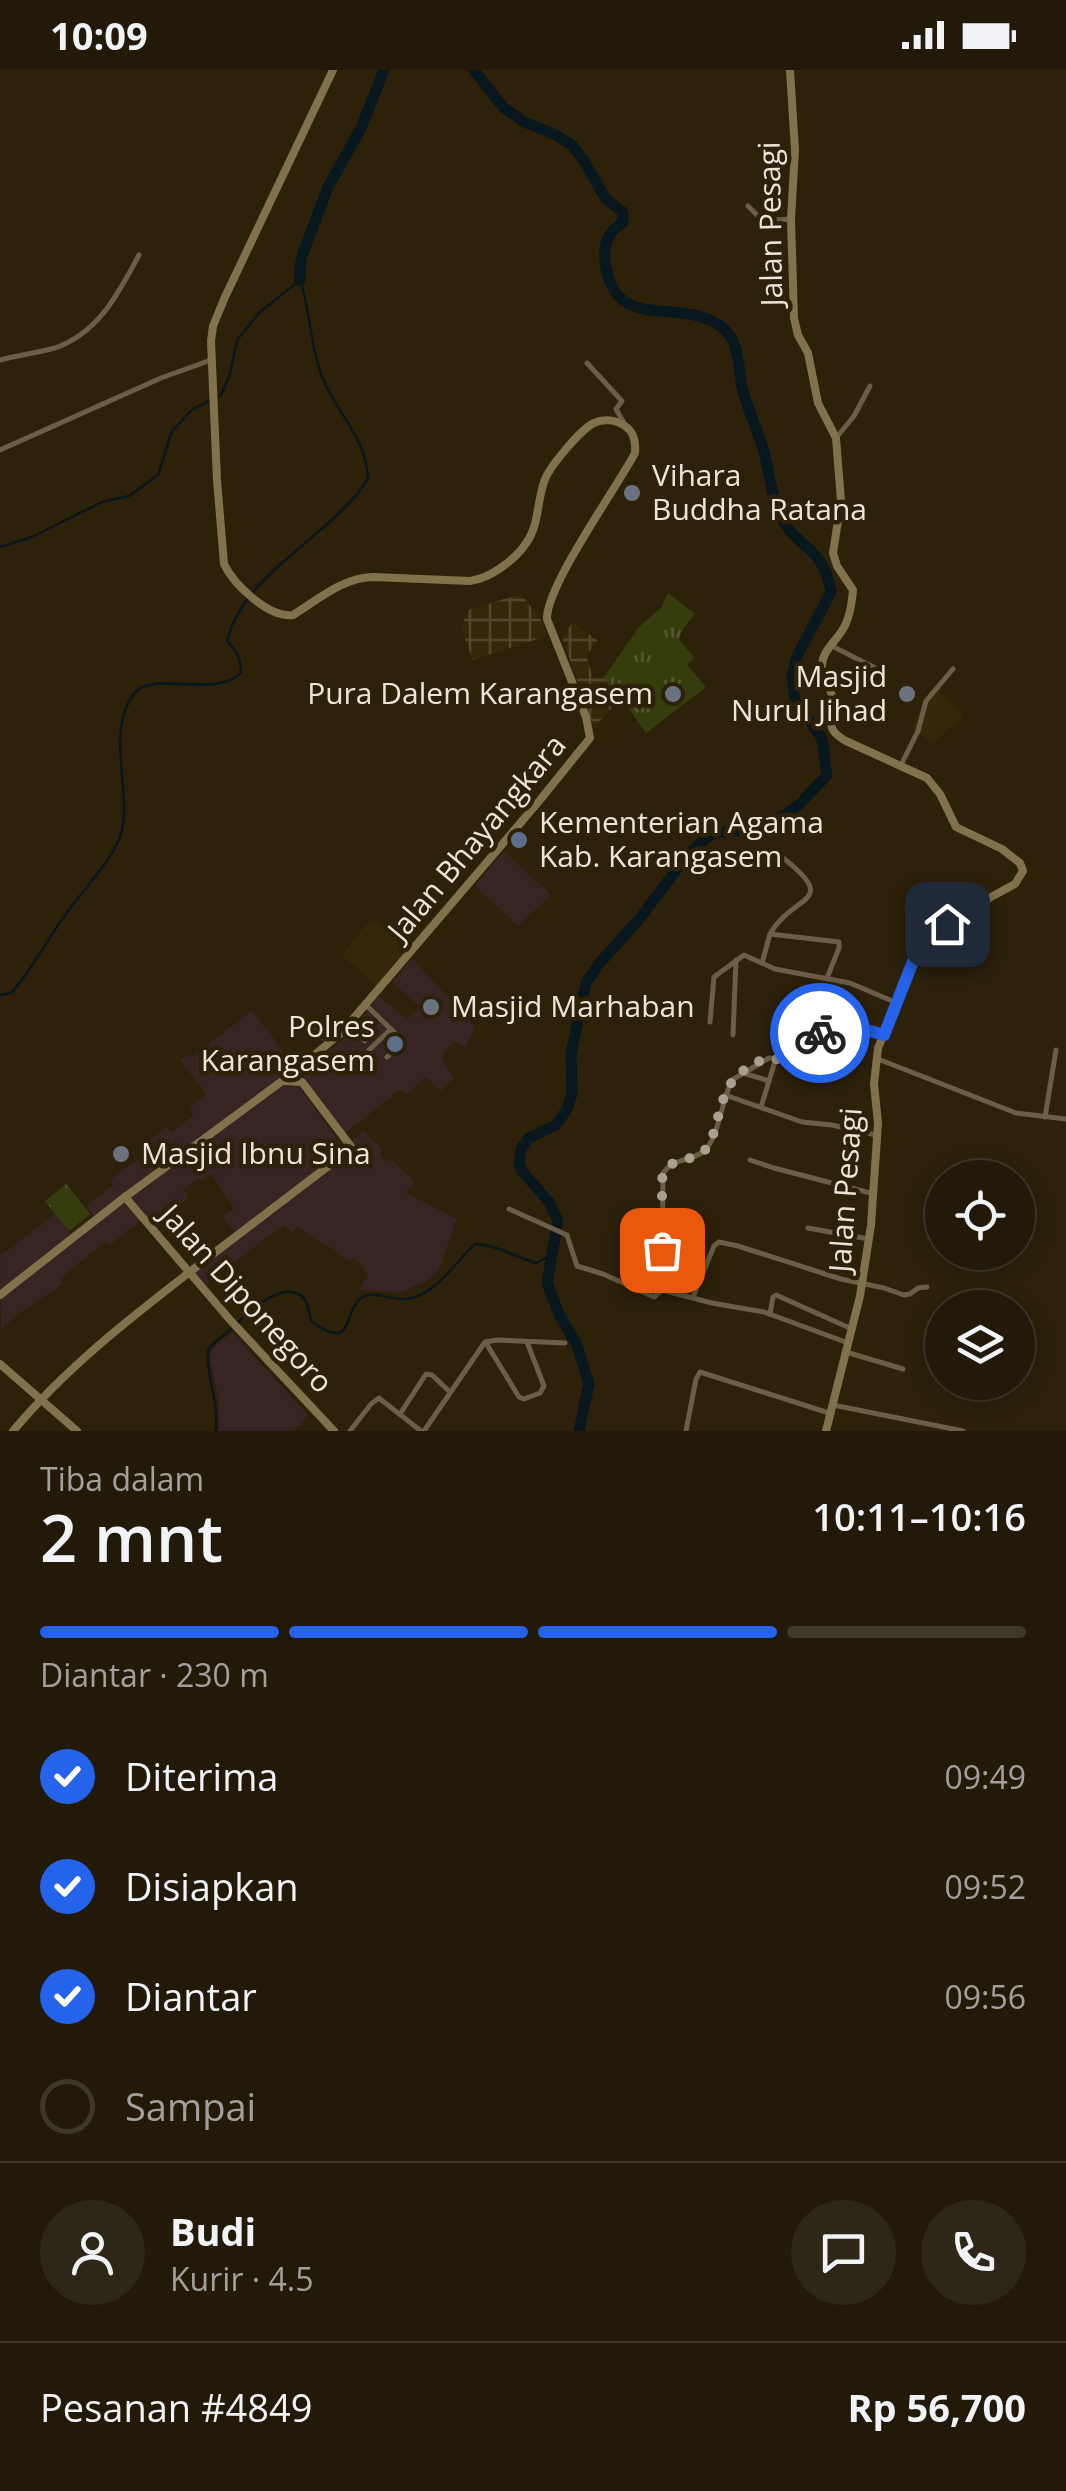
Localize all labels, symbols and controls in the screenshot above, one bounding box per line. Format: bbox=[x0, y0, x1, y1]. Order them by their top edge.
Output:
text: 10:09 bbox=[50, 9, 148, 61]
street label: Jalan Pesagi bbox=[748, 141, 791, 310]
place label: Vihara Buddha Ratana bbox=[652, 454, 867, 529]
marker: Vihara Buddha Ratana bbox=[621, 482, 643, 504]
place label: Masjid Nurul Jihad bbox=[731, 655, 887, 730]
place label: Pura Dalem Karangasem bbox=[307, 672, 653, 713]
marker: Pura Dalem Karangasem bbox=[662, 683, 684, 705]
marker: Masjid Nurul Jihad bbox=[896, 683, 918, 705]
street label: Jalan Bhayangkara bbox=[376, 725, 574, 951]
place label: Kementerian Agama Kab. Karangasem bbox=[539, 801, 824, 876]
marker: Kementerian Agama Kab. Karangasem bbox=[508, 829, 530, 851]
pin bbox=[905, 882, 990, 967]
icon: home bbox=[920, 897, 975, 952]
courier bbox=[770, 983, 870, 1083]
place label: Masjid Marhaban bbox=[451, 985, 695, 1026]
marker: Masjid Marhaban bbox=[420, 996, 442, 1018]
place label: Polres Karangasem bbox=[201, 1005, 375, 1080]
icon: bike bbox=[793, 1006, 848, 1061]
marker: Polres Karangasem bbox=[384, 1033, 406, 1055]
street label: Jalan Pesagi bbox=[818, 1106, 871, 1277]
place label: Masjid Ibnu Sina bbox=[141, 1132, 371, 1173]
marker: Masjid Ibnu Sina bbox=[110, 1143, 132, 1165]
map controls bbox=[925, 1160, 1035, 1400]
button: locate bbox=[925, 1160, 1035, 1270]
street label: Jalan Diponegoro bbox=[149, 1193, 343, 1401]
pin bbox=[620, 1208, 705, 1293]
icon: bag bbox=[635, 1223, 690, 1278]
button: layers bbox=[925, 1290, 1035, 1400]
text: Tiba dalam bbox=[40, 1457, 204, 1500]
text: 10:11–10:16 bbox=[812, 1490, 1026, 1542]
text: 2 mnt bbox=[40, 1493, 223, 1581]
text: Diantar · 230 m bbox=[40, 1653, 269, 1696]
icon: check bbox=[40, 1749, 95, 1804]
text: Diterima bbox=[125, 1750, 278, 1802]
text: 09:49 bbox=[944, 1755, 1026, 1798]
icon: check bbox=[40, 1859, 95, 1914]
text: Disiapkan bbox=[125, 1860, 299, 1912]
text: 09:52 bbox=[944, 1865, 1026, 1908]
icon: check bbox=[40, 1969, 95, 2024]
text: Diantar bbox=[125, 1970, 257, 2022]
text: 09:56 bbox=[944, 1975, 1026, 2018]
text: Sampai bbox=[125, 2080, 256, 2132]
button: person bbox=[40, 2200, 145, 2305]
button: chat bbox=[791, 2200, 896, 2305]
button: phone bbox=[921, 2200, 1026, 2305]
text: Budi bbox=[170, 2205, 256, 2257]
text: Kurir · 4.5 bbox=[170, 2257, 313, 2300]
text: Pesanan #4849 bbox=[40, 2381, 312, 2433]
text: Rp 56,700 bbox=[848, 2381, 1026, 2433]

